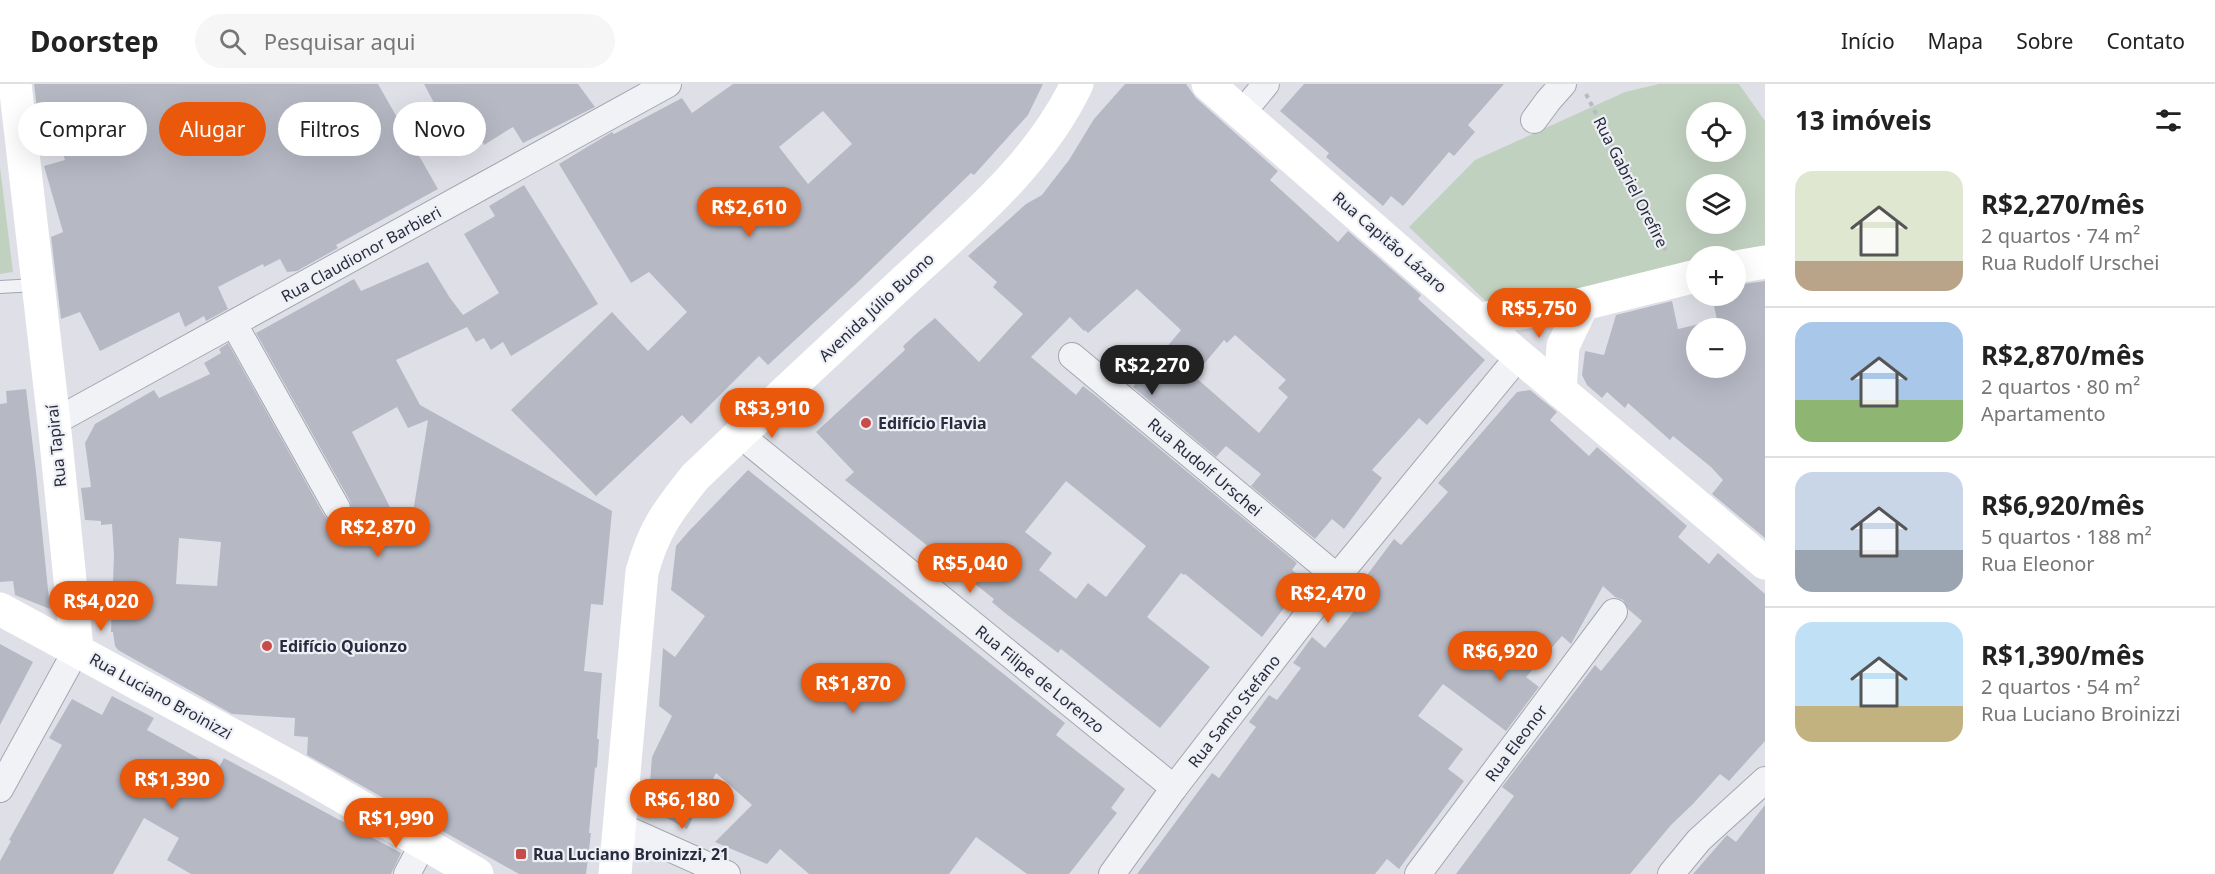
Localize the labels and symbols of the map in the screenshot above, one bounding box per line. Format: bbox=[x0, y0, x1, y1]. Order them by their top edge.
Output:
street label: Rua Gabriel Orefire bbox=[1588, 113, 1674, 251]
street label: Rua Capitão Lázaro bbox=[1328, 186, 1452, 298]
pin: R$2,610 bbox=[694, 187, 804, 238]
street label: Rua Claudionor Barbieri bbox=[277, 201, 445, 307]
street label: Avenida Júlio Buono bbox=[814, 248, 938, 366]
pin: R$5,750 bbox=[1484, 288, 1594, 339]
pin: R$2,270 bbox=[1097, 345, 1207, 396]
pin: R$3,910 bbox=[717, 388, 827, 439]
street label: Rua Tapiraí bbox=[41, 403, 71, 488]
place label: Edifício Flavia bbox=[878, 412, 987, 434]
street label: Rua Rudolf Urschei bbox=[1143, 413, 1267, 521]
marker: Edifício Flavia bbox=[859, 416, 873, 430]
pin: R$2,870 bbox=[323, 507, 433, 558]
pin: R$5,040 bbox=[915, 543, 1025, 594]
pin: R$2,470 bbox=[1273, 573, 1383, 624]
pin: R$4,020 bbox=[46, 581, 156, 632]
street label: Rua Filipe de Lorenzo bbox=[971, 620, 1109, 738]
pin: R$6,920 bbox=[1445, 631, 1555, 682]
place label: Edifício Quionzo bbox=[279, 635, 407, 657]
marker: Edifício Quionzo bbox=[260, 639, 274, 653]
street label: Rua Luciano Broinizzi bbox=[86, 648, 236, 744]
street label: Rua Santo Stefano bbox=[1183, 650, 1285, 772]
pin: R$1,870 bbox=[798, 663, 908, 714]
street label: Rua Eleonor bbox=[1480, 700, 1552, 786]
pin: R$1,390 bbox=[117, 759, 227, 810]
pin: R$6,180 bbox=[627, 779, 737, 830]
pin: R$1,990 bbox=[341, 798, 451, 849]
place label: Rua Luciano Broinizzi, 21 bbox=[533, 843, 729, 865]
marker: Rua Luciano Broinizzi, 21 bbox=[514, 847, 528, 861]

